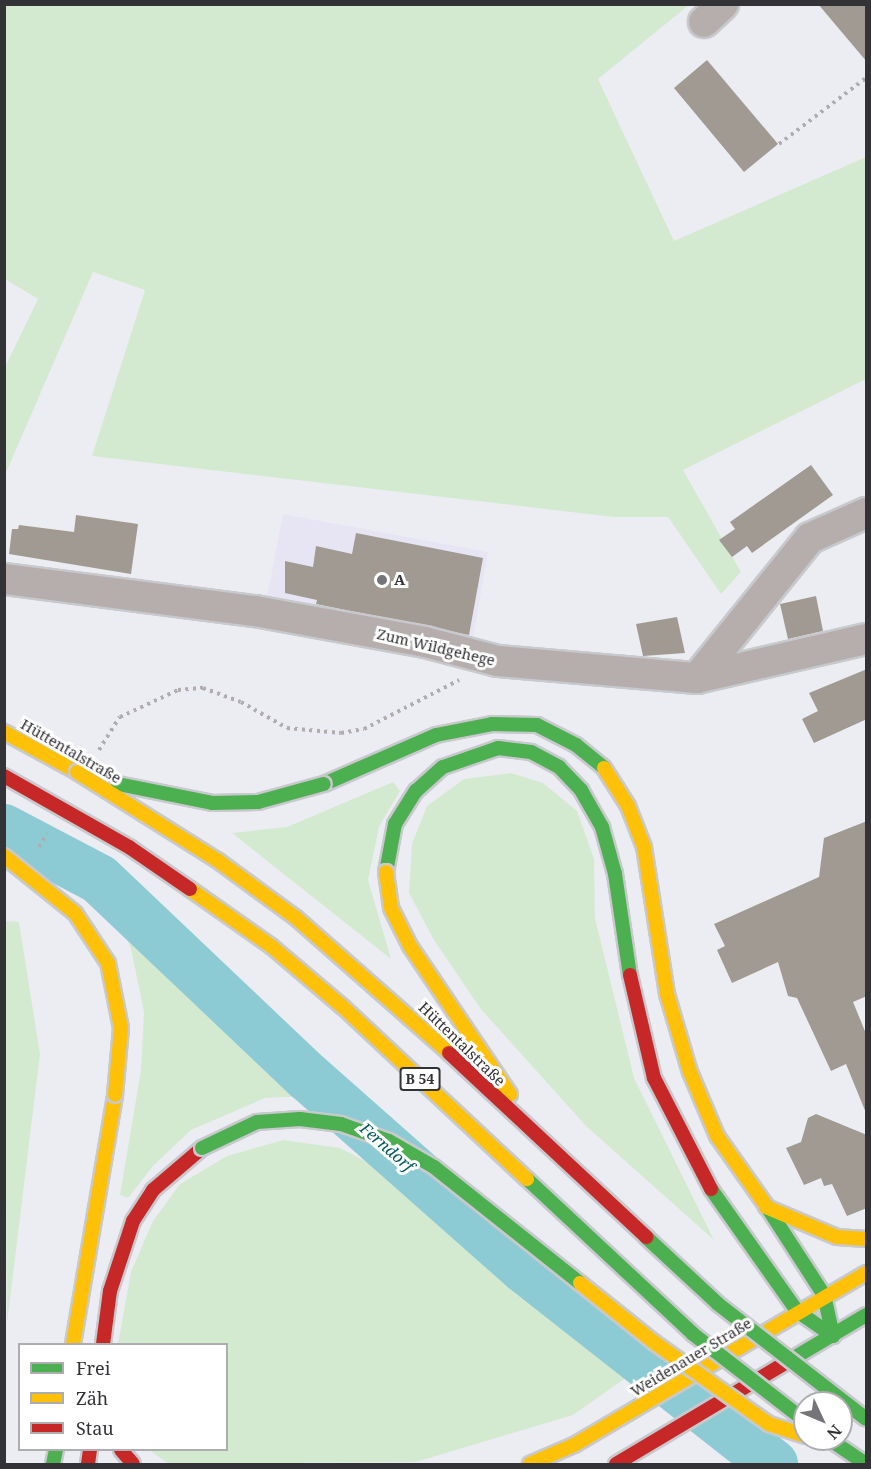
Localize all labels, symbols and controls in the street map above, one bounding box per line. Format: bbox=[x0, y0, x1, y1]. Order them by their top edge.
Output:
place label: A bbox=[394, 571, 405, 589]
marker: A bbox=[375, 573, 389, 587]
street label: Zum Wildgehege bbox=[375, 625, 497, 669]
street label: Hüttentalstraße bbox=[18, 715, 124, 787]
street label: Hüttentalstraße bbox=[415, 998, 509, 1090]
road number: B 54 bbox=[399, 1068, 441, 1090]
water label: Ferndorf bbox=[356, 1119, 418, 1175]
street label: Weidenauer Straße bbox=[627, 1314, 755, 1400]
legend bbox=[18, 1343, 228, 1451]
text: Frei bbox=[76, 1356, 111, 1380]
text: Zäh bbox=[76, 1386, 108, 1410]
north arrow bbox=[793, 1391, 853, 1451]
text: Stau bbox=[76, 1416, 114, 1440]
text: N bbox=[822, 1420, 847, 1444]

